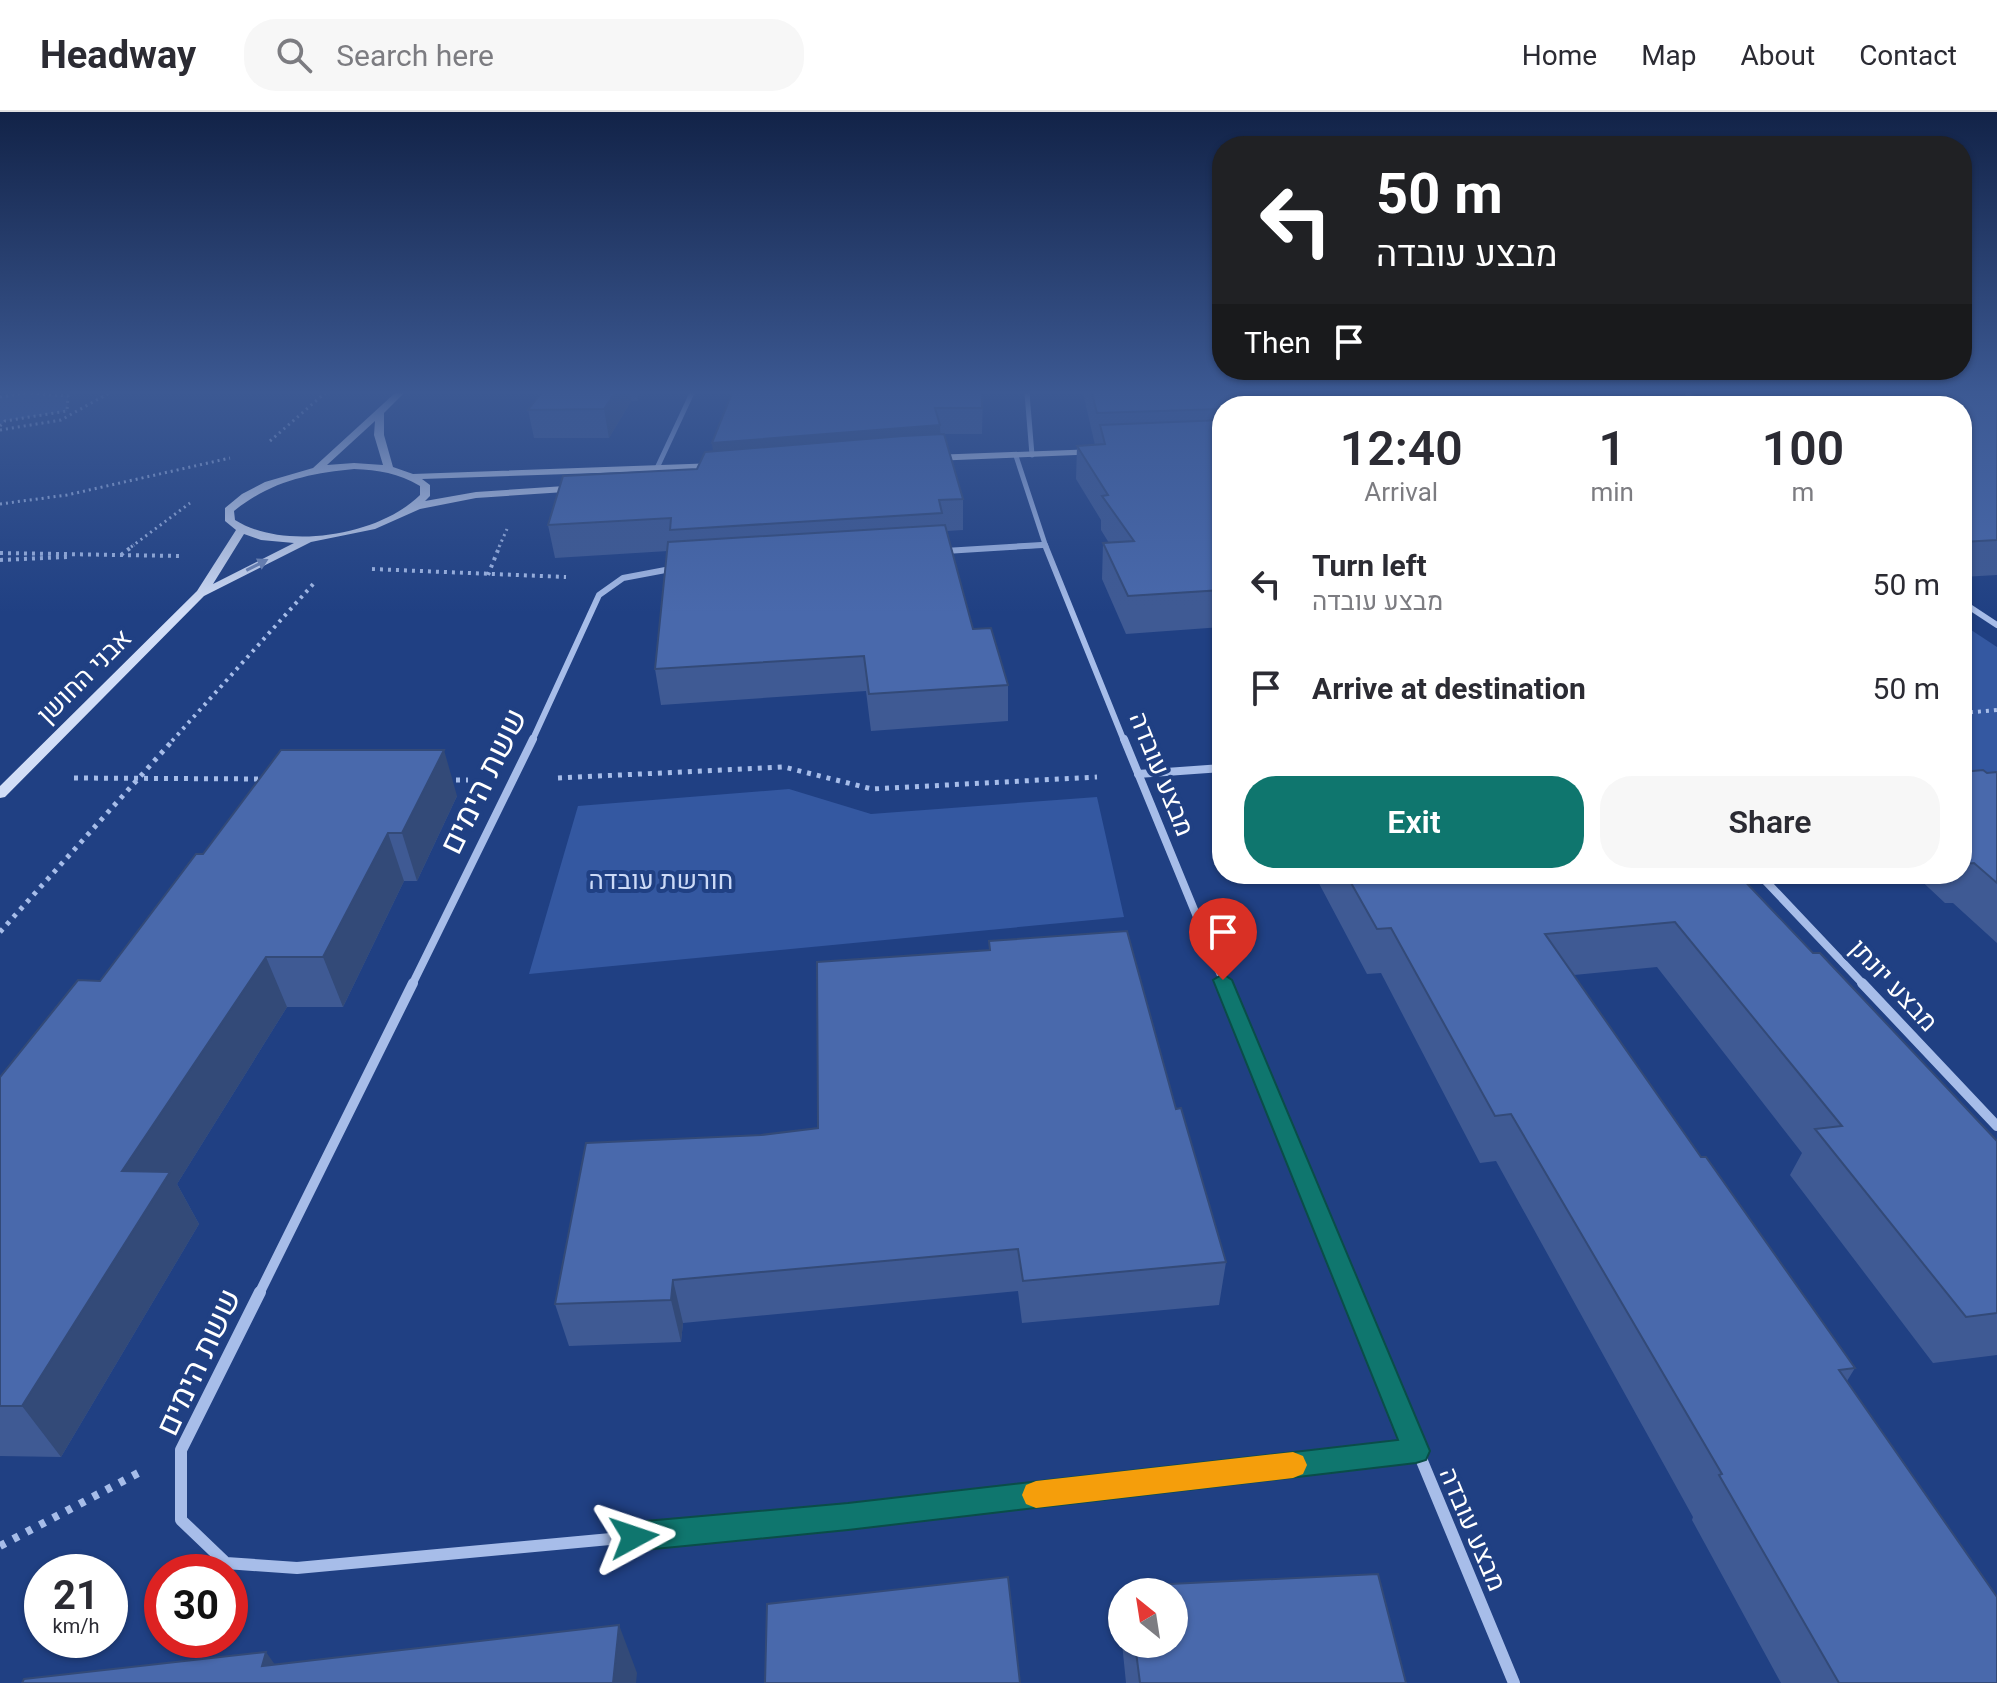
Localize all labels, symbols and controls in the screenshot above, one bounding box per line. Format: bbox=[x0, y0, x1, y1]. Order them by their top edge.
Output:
search box bbox=[244, 19, 804, 91]
text: Headway bbox=[40, 33, 196, 77]
icon: search bbox=[272, 33, 316, 77]
text: Search here bbox=[336, 38, 494, 73]
text: Home bbox=[1522, 39, 1597, 72]
text: Map bbox=[1641, 39, 1697, 72]
text: About bbox=[1741, 39, 1815, 72]
text: Contact bbox=[1859, 39, 1957, 72]
text: 50 m bbox=[1376, 161, 1503, 227]
icon: left bbox=[1244, 168, 1348, 272]
text: מבצע עובדה bbox=[1376, 233, 1558, 275]
icon: arrive bbox=[1327, 320, 1371, 364]
text: Then bbox=[1244, 325, 1311, 360]
text: 12:40 bbox=[1340, 420, 1463, 477]
text: 1 bbox=[1599, 420, 1626, 477]
text: 100 bbox=[1762, 420, 1844, 477]
text: Arrival bbox=[1364, 477, 1438, 507]
text: min bbox=[1590, 477, 1634, 507]
text: m bbox=[1792, 477, 1814, 507]
text: Turn left bbox=[1312, 548, 1427, 583]
one-way arrow bbox=[246, 558, 269, 572]
icon: left bbox=[1244, 562, 1288, 606]
text: 50 m bbox=[1873, 567, 1940, 602]
text: מבצע עובדה bbox=[1312, 586, 1443, 616]
street label: אבני החושן bbox=[31, 623, 137, 729]
icon: arrive bbox=[1244, 666, 1288, 710]
text: Arrive at destination bbox=[1312, 671, 1586, 706]
text: 50 m bbox=[1873, 671, 1940, 706]
street label: ששת הימים bbox=[431, 702, 535, 860]
street label: מבצע עובדה bbox=[1124, 708, 1200, 840]
button: Exit bbox=[1244, 776, 1584, 868]
button: Share bbox=[1600, 776, 1940, 868]
park label: חורשת עובדה bbox=[589, 865, 733, 895]
pin bbox=[1189, 898, 1257, 980]
icon: arrive bbox=[1201, 910, 1245, 954]
street label: מבצע יונתן bbox=[1844, 933, 1944, 1037]
street label: ששת הימים bbox=[148, 1283, 248, 1441]
street label: מבצע עובדה bbox=[1434, 1463, 1512, 1595]
position arrow bbox=[592, 1495, 676, 1579]
speed limit sign: 30 bbox=[144, 1554, 248, 1658]
text: 21 bbox=[53, 1572, 99, 1619]
north arrow bbox=[1108, 1578, 1188, 1658]
map controls bbox=[1108, 1578, 1188, 1658]
text: km/h bbox=[53, 1614, 99, 1638]

